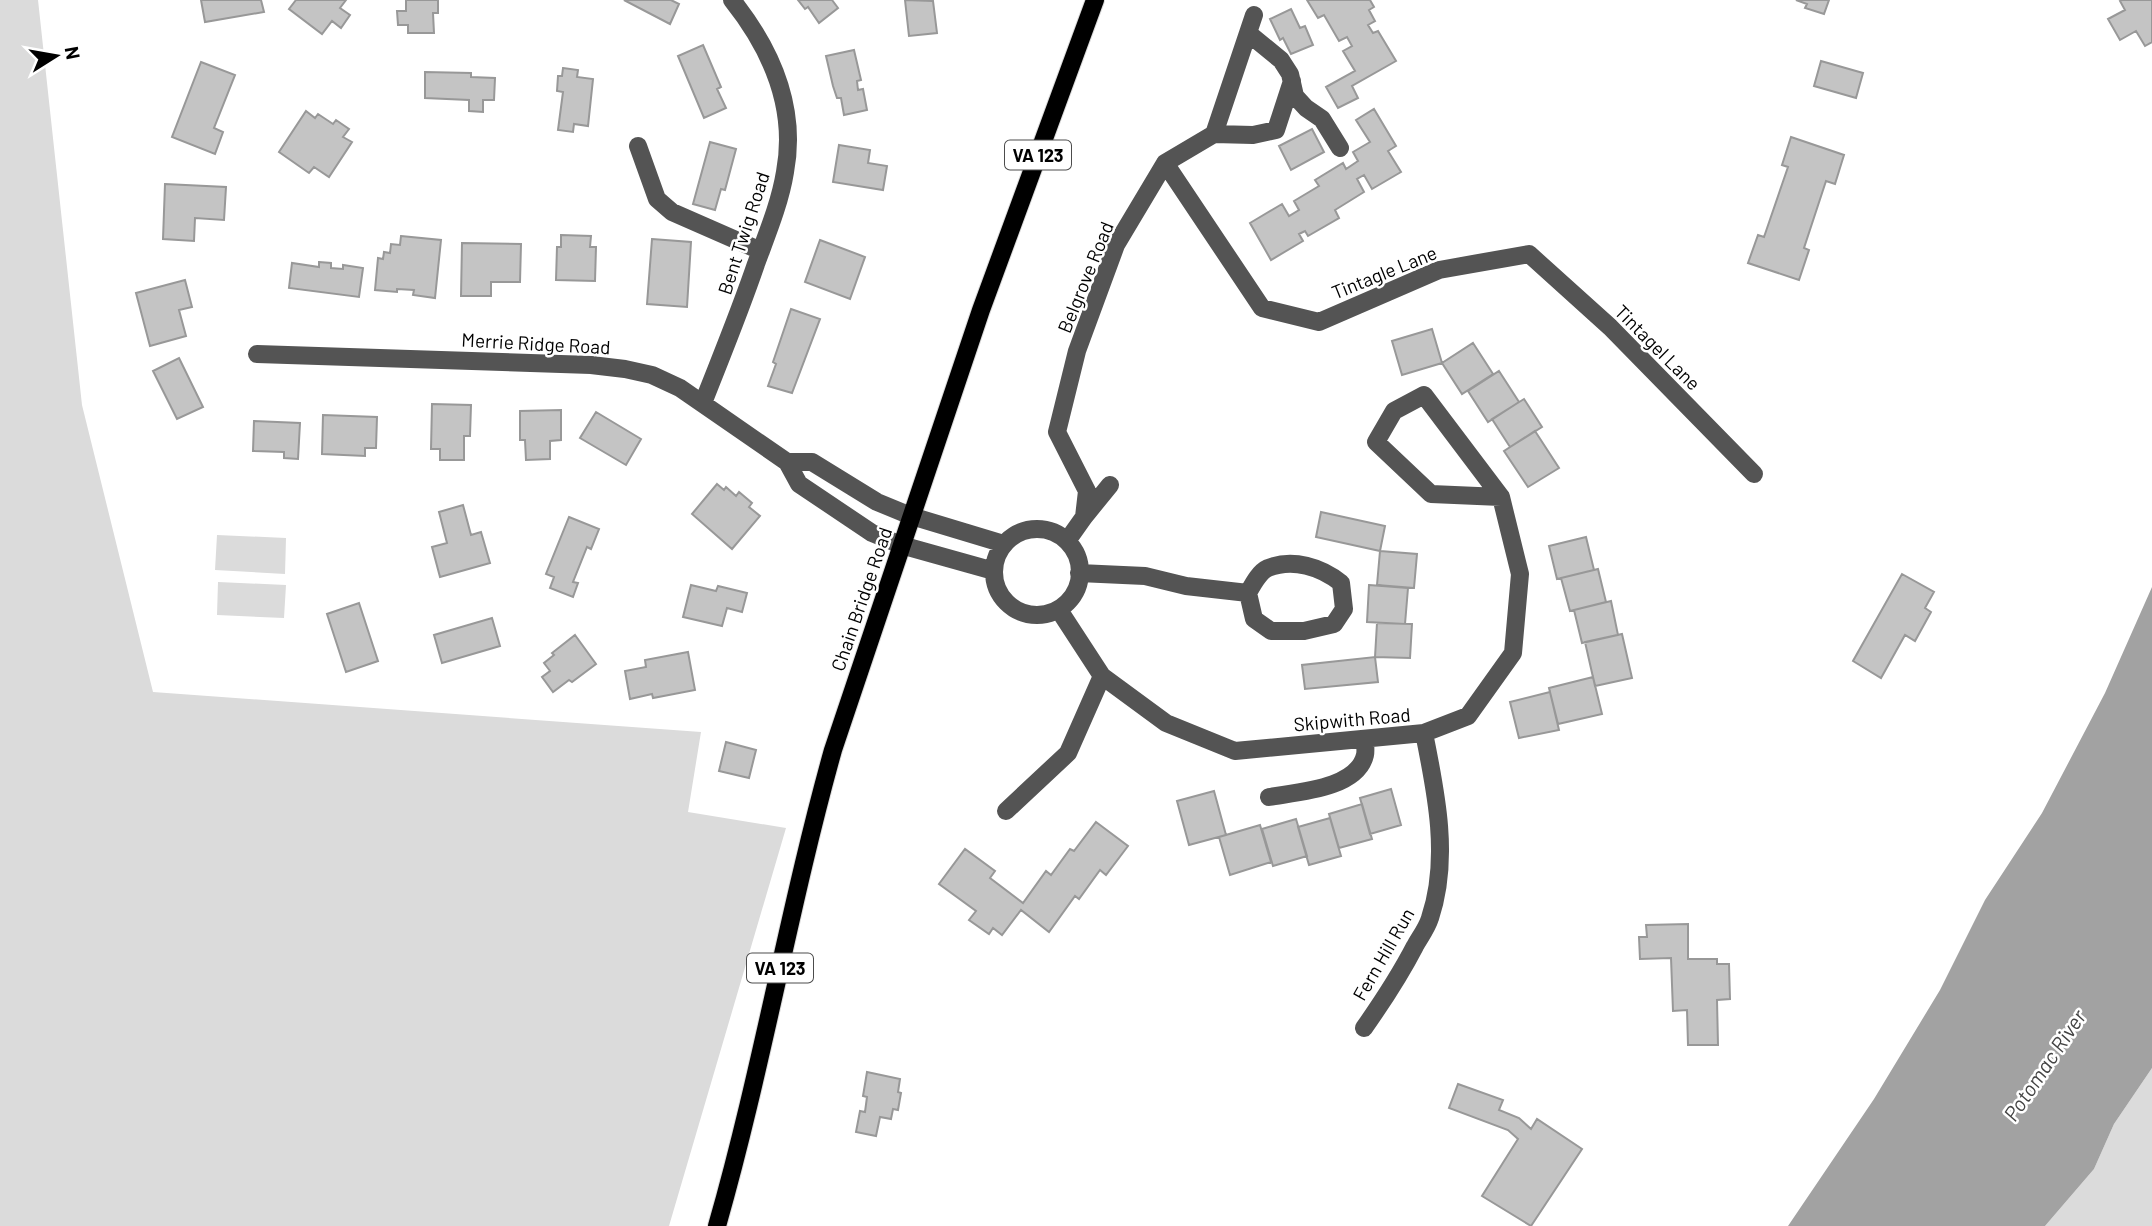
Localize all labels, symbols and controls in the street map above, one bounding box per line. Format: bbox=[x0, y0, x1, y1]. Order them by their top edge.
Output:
north arrow bbox=[21, 21, 91, 91]
text: N bbox=[61, 44, 86, 61]
road number: VA 123 bbox=[1005, 140, 1071, 170]
street label: Bent Twig Road bbox=[712, 169, 774, 297]
street label: Belgrove Road bbox=[1052, 218, 1118, 336]
street label: Tintagle Lane bbox=[1328, 240, 1440, 304]
street label: Tintagel Lane bbox=[1610, 299, 1706, 395]
street label: Merrie Ridge Road bbox=[461, 328, 611, 358]
street label: Chain Bridge Road bbox=[826, 524, 896, 674]
street label: Skipwith Road bbox=[1293, 702, 1411, 736]
street label: Fern Hill Run bbox=[1347, 904, 1419, 1004]
road number: VA 123 bbox=[747, 953, 813, 982]
water label: Potomac River bbox=[1998, 1004, 2091, 1125]

